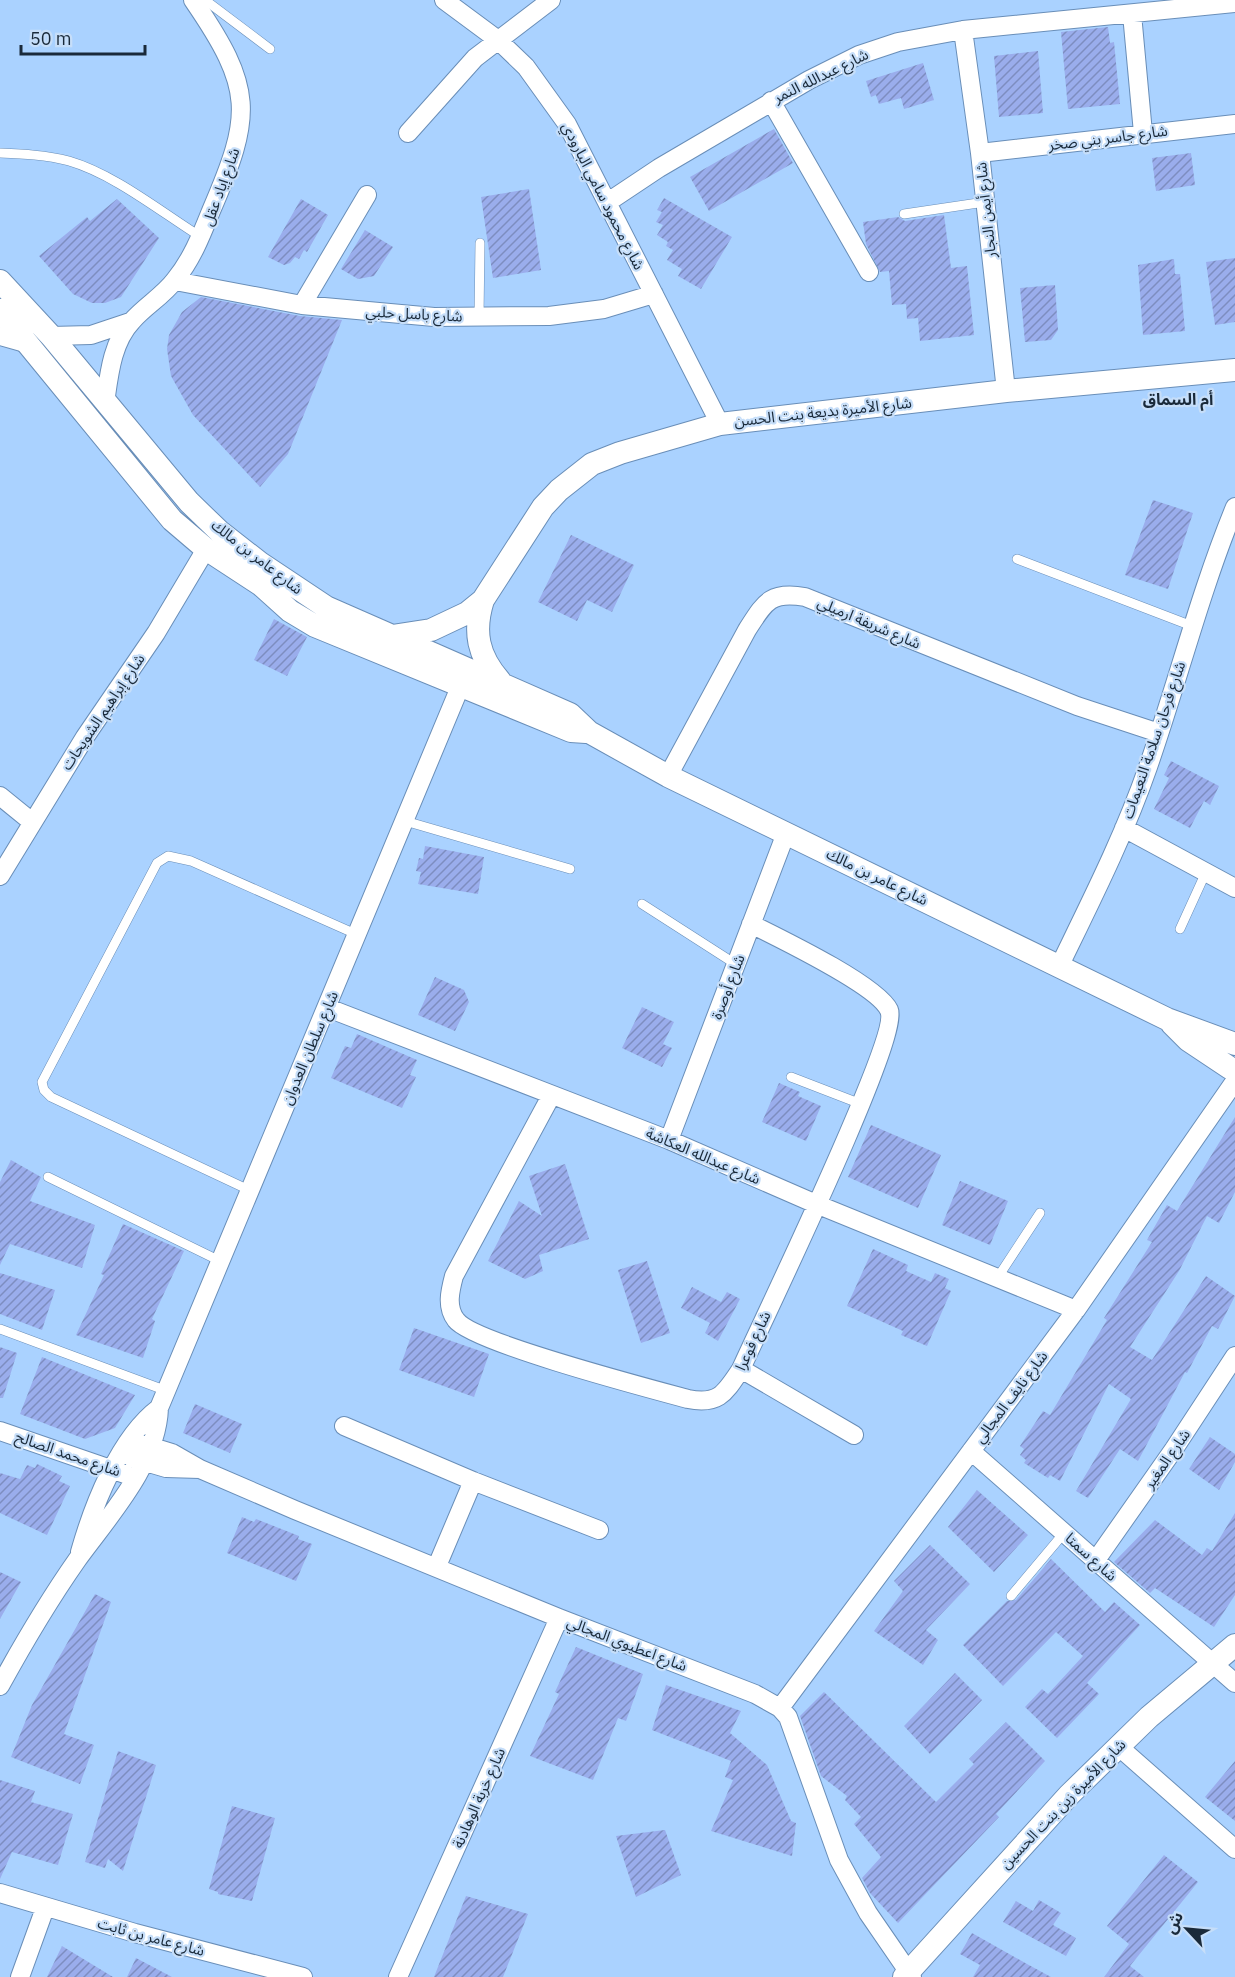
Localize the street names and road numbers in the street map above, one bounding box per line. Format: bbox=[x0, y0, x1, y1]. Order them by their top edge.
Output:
street label: شارع عبدالله النمر bbox=[769, 44, 873, 110]
street label: شارع محمود سامي البارودي bbox=[555, 119, 649, 274]
street label: شارع جاسر بني صخر bbox=[1046, 121, 1169, 157]
street label: شارع إياد عقل bbox=[198, 145, 246, 230]
street label: شارع أيمن النجار bbox=[971, 161, 1003, 260]
street label: شارع باسل حلبي bbox=[365, 301, 463, 329]
street label: شارع الأميرة بديعة بنت الحسن bbox=[733, 393, 913, 433]
street label: شارع عامر بن مالك bbox=[206, 515, 307, 601]
street label: شارع شريفة ارميلي bbox=[814, 592, 924, 656]
street label: شارع إبراهيم الشويحات bbox=[57, 650, 151, 775]
street label: شارع فرحان سلامة النعيمات bbox=[1118, 658, 1192, 822]
street label: شارع عامر بن مالك bbox=[822, 844, 931, 912]
street label: شارع أوصرة bbox=[706, 951, 751, 1023]
street label: شارع سلطان العدوان bbox=[277, 988, 345, 1109]
street label: شارع عبدالله العكاشة bbox=[642, 1123, 764, 1191]
street label: شارع فوعرا bbox=[731, 1308, 777, 1375]
street label: شارع نايف المجالي bbox=[970, 1347, 1054, 1448]
street label: شارع المغير bbox=[1139, 1425, 1197, 1495]
street label: شارع محمد الصالح bbox=[12, 1427, 124, 1483]
street label: شارع سمتا bbox=[1059, 1528, 1121, 1587]
street label: شارع اعطيوي المجالي bbox=[563, 1612, 690, 1678]
street label: شارع الأميرة زين بنت الحسين bbox=[996, 1735, 1132, 1875]
street label: شارع خربة الوهادنة bbox=[448, 1744, 512, 1852]
street label: شارع عامر بن ثابت bbox=[95, 1913, 207, 1963]

